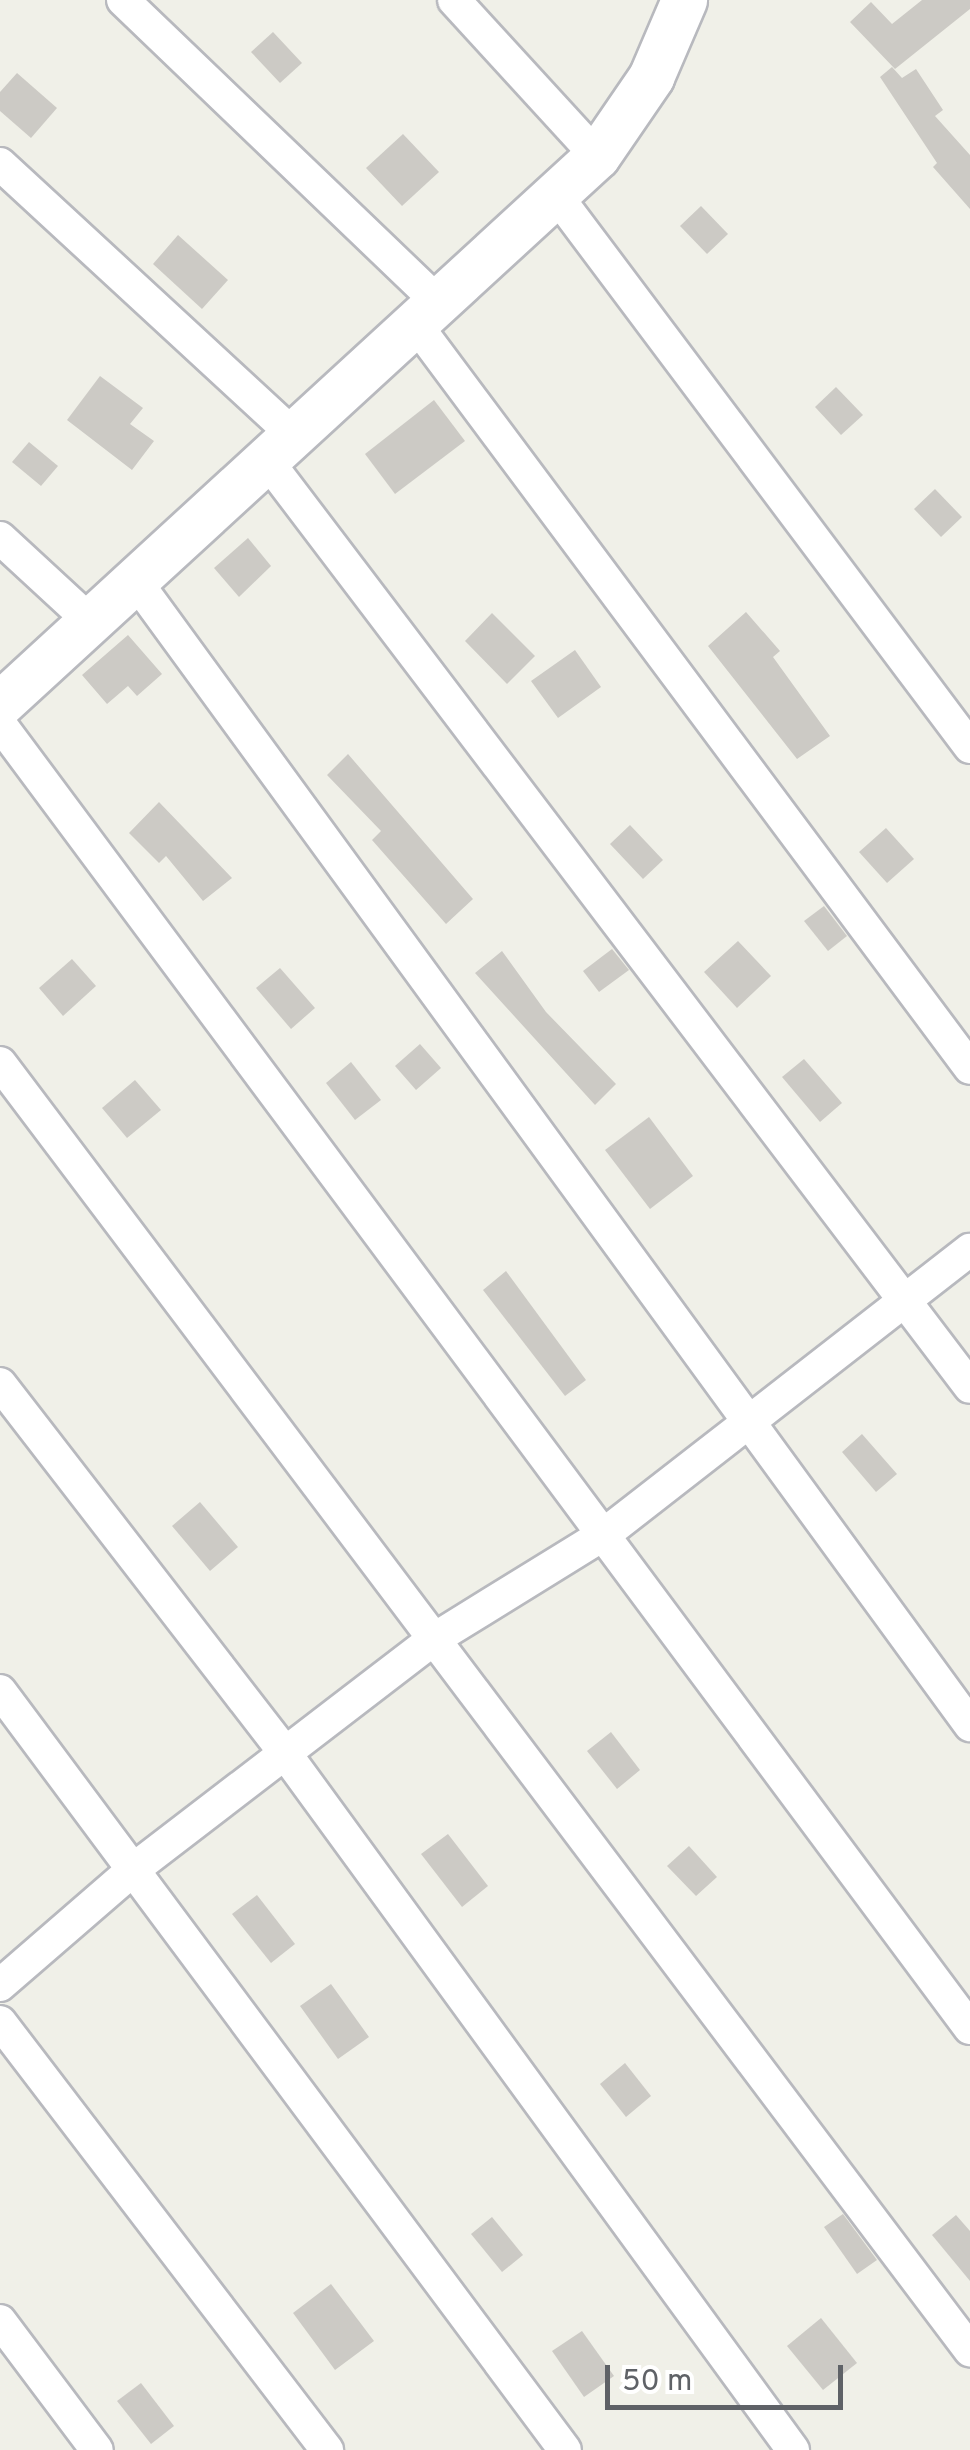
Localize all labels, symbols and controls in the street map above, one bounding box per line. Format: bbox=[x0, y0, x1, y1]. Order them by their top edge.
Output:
scale bar bbox=[610, 2345, 848, 2407]
text: 50 m bbox=[622, 2364, 692, 2401]

